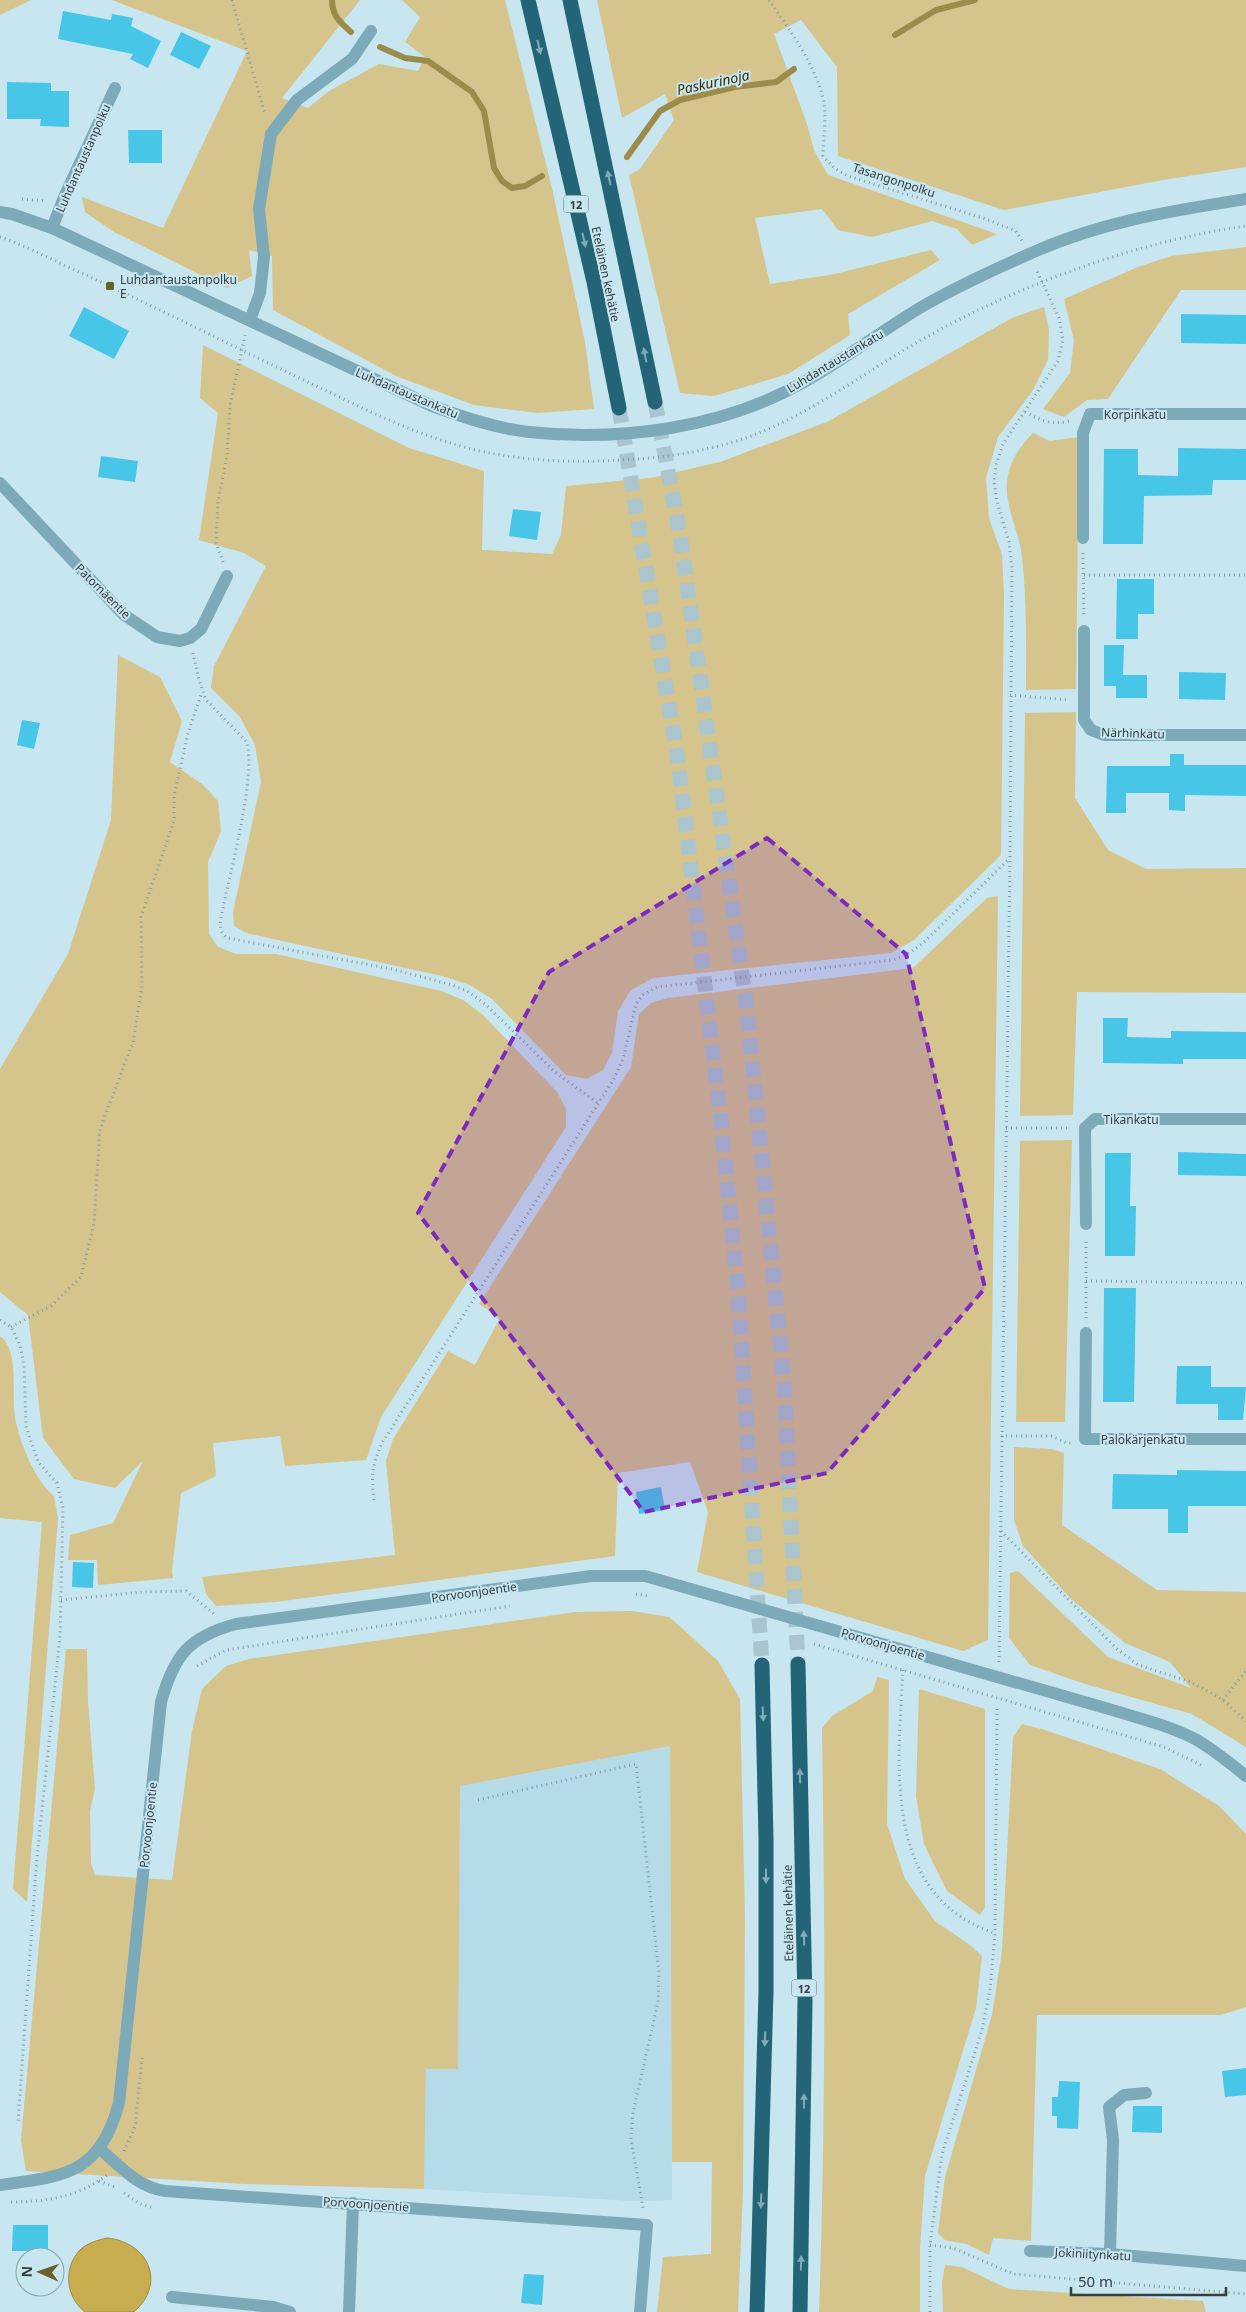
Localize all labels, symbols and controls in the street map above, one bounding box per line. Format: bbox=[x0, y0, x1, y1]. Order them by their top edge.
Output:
one-way arrow bbox=[535, 40, 543, 55]
water label: Paskurinoja bbox=[675, 65, 751, 99]
street label: Luhdantaustanpolku bbox=[51, 101, 115, 215]
street label: Tasangonpolku bbox=[850, 159, 938, 201]
one-way arrow bbox=[604, 170, 612, 186]
road number: 12 bbox=[564, 195, 588, 212]
street label: Eteläinen kehätie bbox=[588, 225, 624, 323]
one-way arrow bbox=[580, 232, 588, 247]
place label: Luhdantaustanpolku E bbox=[120, 271, 237, 302]
marker: Luhdantaustanpolku E bbox=[104, 280, 116, 292]
street label: Luhdantaustankatu bbox=[783, 325, 887, 397]
one-way arrow bbox=[641, 347, 649, 362]
street label: Luhdantaustankatu bbox=[353, 364, 461, 422]
street label: Korpinkatu bbox=[1104, 406, 1166, 423]
street label: Patomäentie bbox=[72, 560, 135, 623]
street label: Närhinkatu bbox=[1101, 723, 1165, 743]
street label: Tikankatu bbox=[1103, 1111, 1159, 1128]
street label: Palokärjenkatu bbox=[1101, 1431, 1185, 1448]
street label: Porvoonjoentie bbox=[430, 1578, 518, 1606]
street label: Porvoonjoentie bbox=[839, 1624, 927, 1664]
one-way arrow bbox=[759, 1706, 767, 1722]
one-way arrow bbox=[796, 1768, 804, 1784]
street label: Porvoonjoentie bbox=[135, 1781, 161, 1869]
street label: Eteläinen kehätie bbox=[779, 1864, 797, 1962]
one-way arrow bbox=[762, 1868, 770, 1884]
one-way arrow bbox=[799, 1930, 807, 1946]
road number: 12 bbox=[792, 1980, 816, 1996]
one-way arrow bbox=[761, 2031, 769, 2047]
one-way arrow bbox=[800, 2093, 808, 2109]
street label: Porvoonjoentie bbox=[322, 2193, 410, 2216]
one-way arrow bbox=[757, 2193, 765, 2209]
street label: Jokiniitynkatu bbox=[1053, 2243, 1132, 2264]
north arrow bbox=[15, 2247, 65, 2297]
one-way arrow bbox=[798, 2255, 806, 2271]
scale bar bbox=[1071, 2264, 1226, 2296]
text: N bbox=[17, 2266, 36, 2278]
text: 50 m bbox=[1078, 2271, 1113, 2291]

